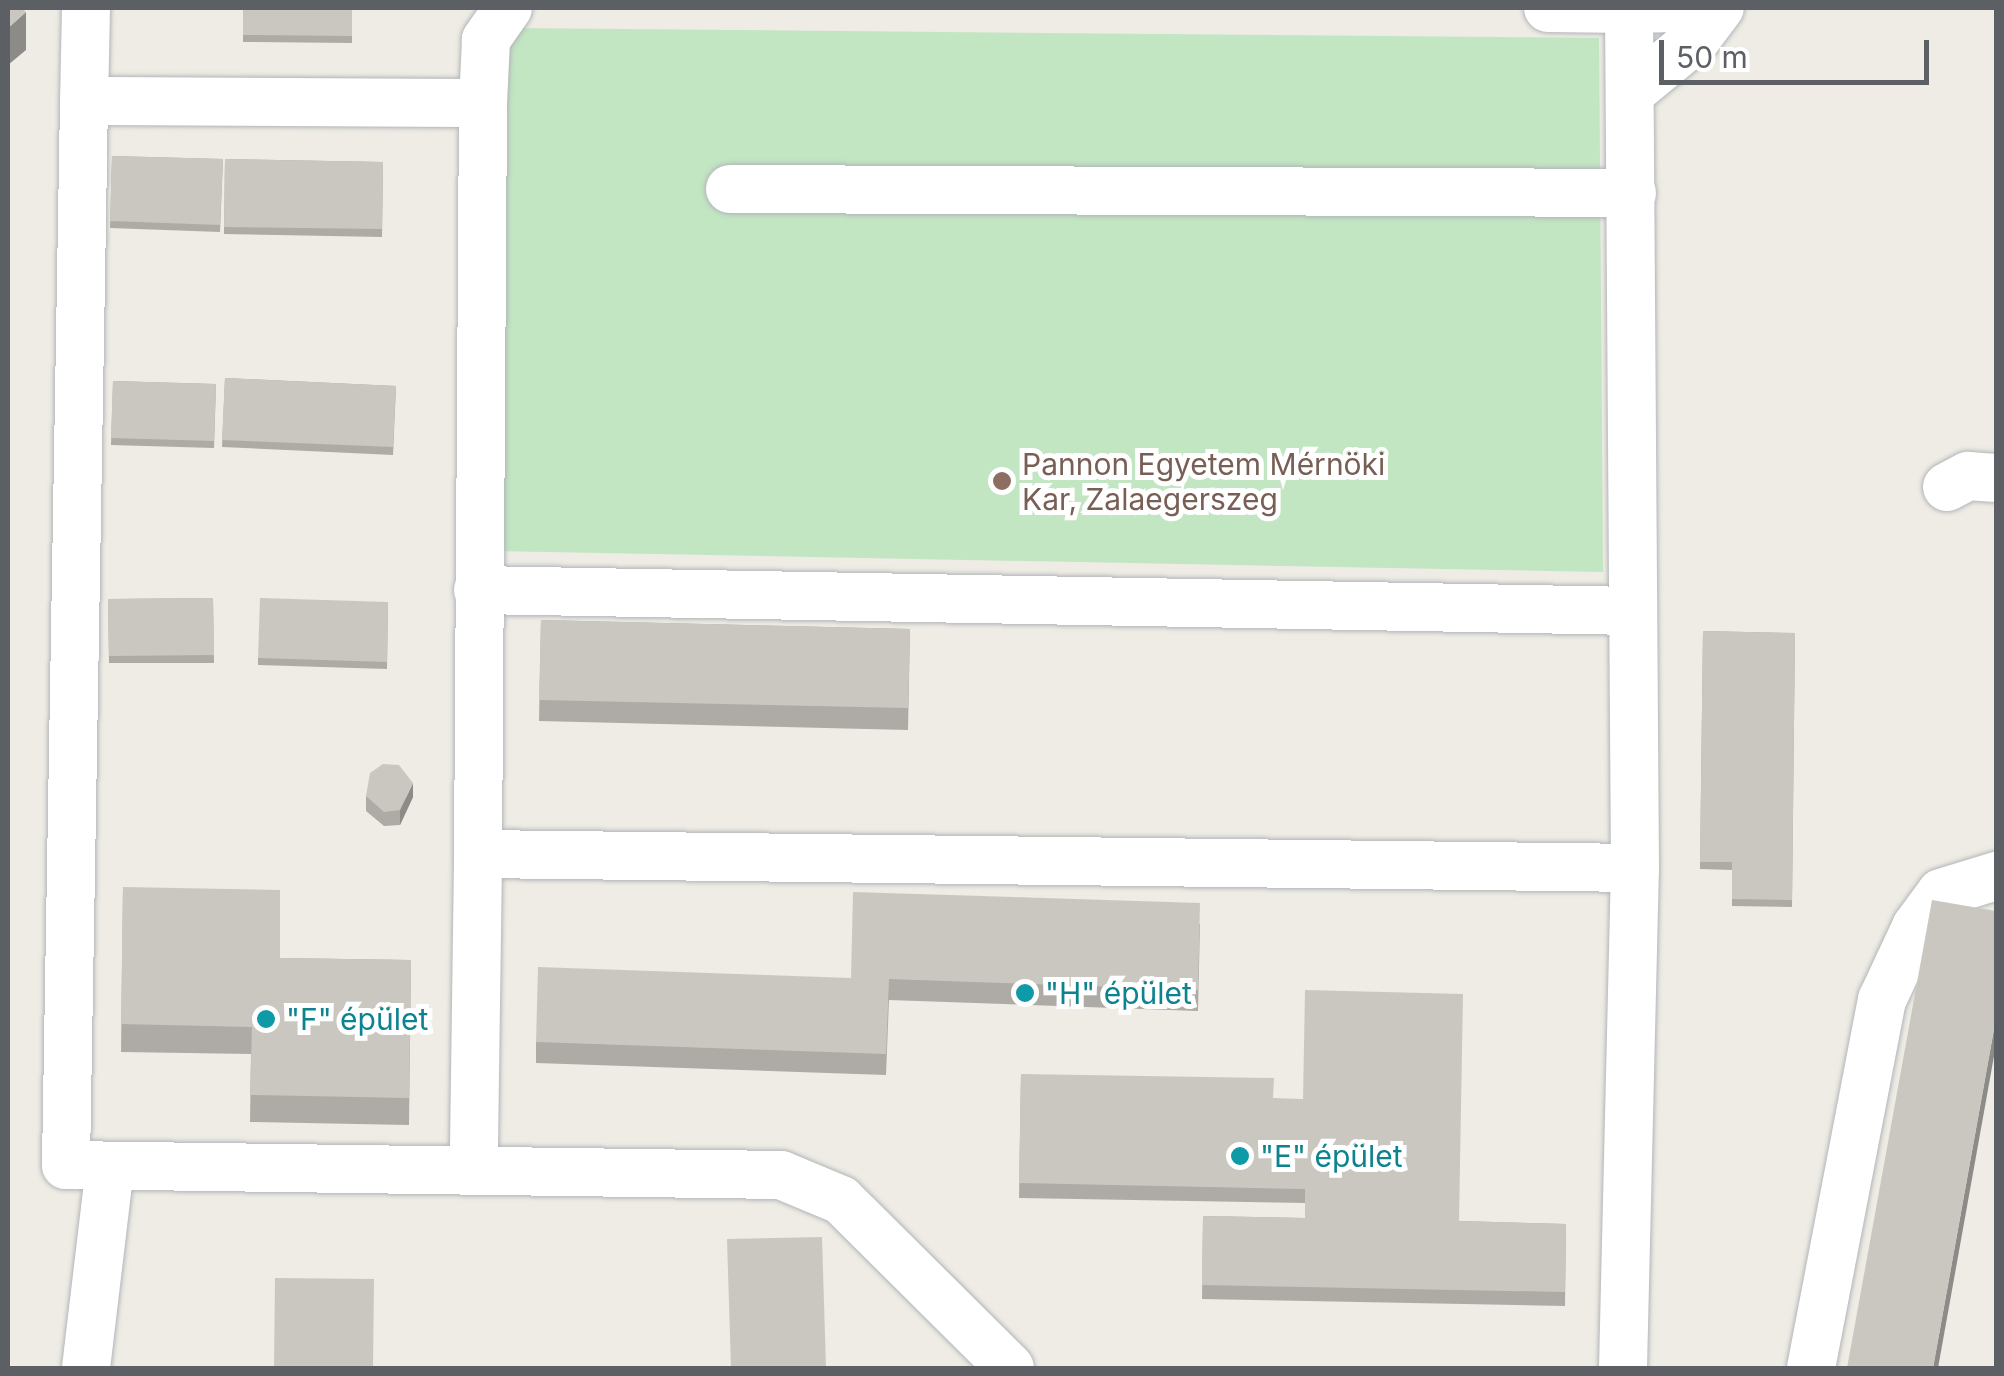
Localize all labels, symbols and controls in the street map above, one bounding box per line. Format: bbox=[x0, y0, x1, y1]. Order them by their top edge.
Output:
scale bar bbox=[1664, 20, 1934, 82]
text: 50 m bbox=[1676, 39, 1748, 75]
place label: Pannon Egyetem Mérnöki Kar, Zalaegerszeg bbox=[1022, 446, 1385, 516]
marker: Pannon Egyetem Mérnöki Kar, Zalaegerszeg bbox=[991, 470, 1013, 492]
place label: "H" épület bbox=[1045, 975, 1192, 1011]
marker: "H" épület bbox=[1014, 982, 1036, 1004]
place label: "F" épület bbox=[286, 1001, 428, 1037]
marker: "F" épület bbox=[255, 1008, 277, 1030]
place label: "E" épület bbox=[1260, 1138, 1403, 1174]
marker: "E" épület bbox=[1229, 1145, 1251, 1167]

